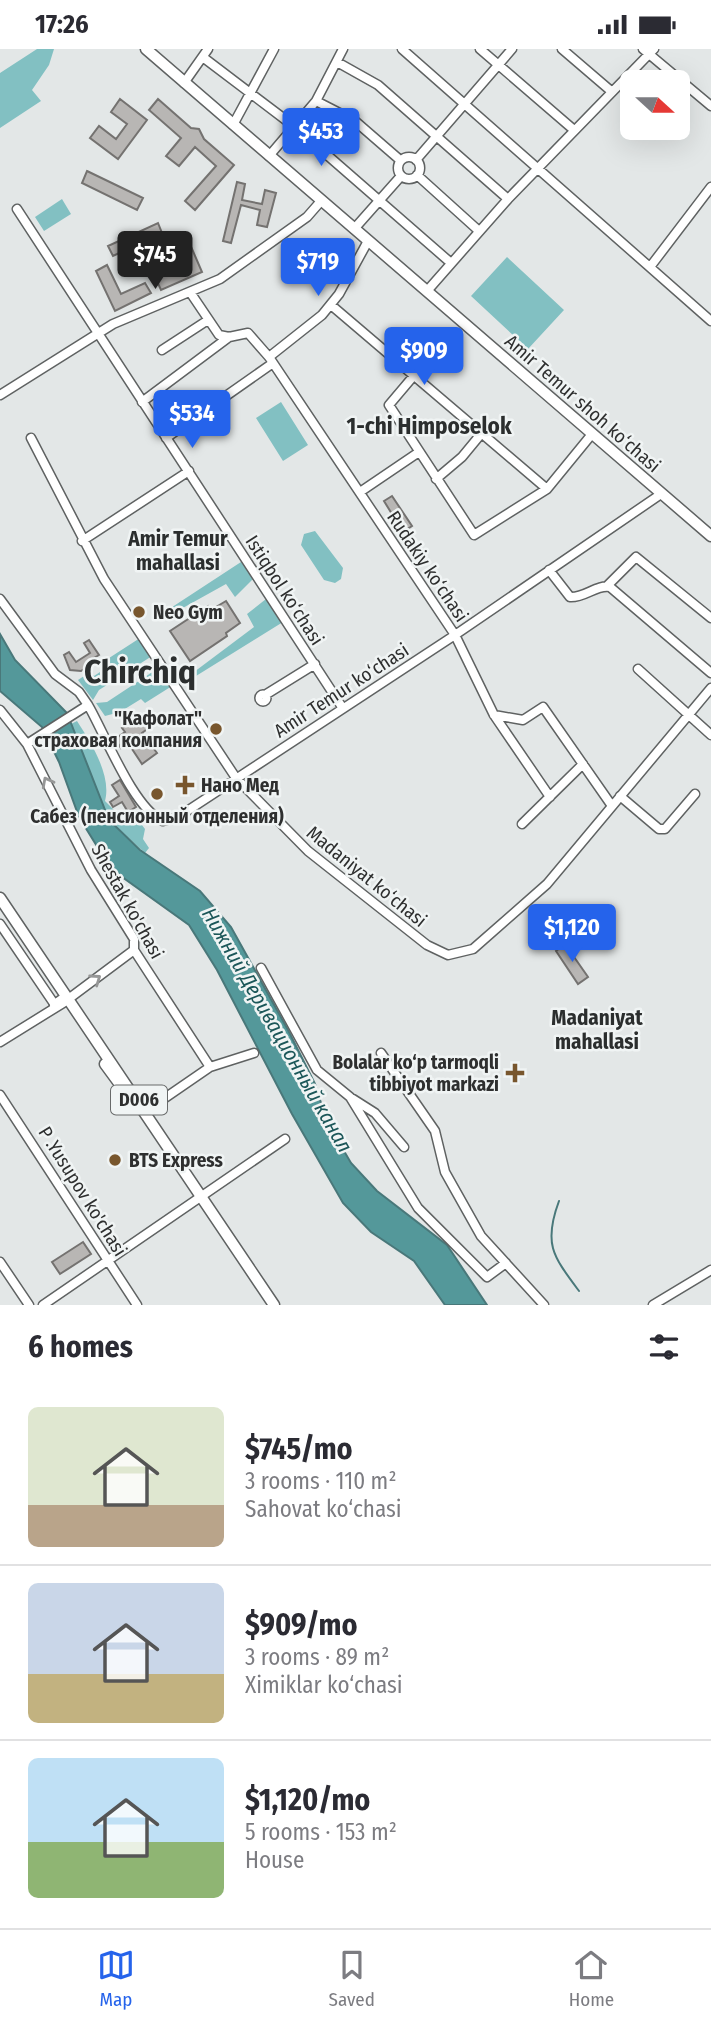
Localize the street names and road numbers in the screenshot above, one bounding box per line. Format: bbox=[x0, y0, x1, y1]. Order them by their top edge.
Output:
street label: Amir Temur shoh ko‘chasi bbox=[500, 330, 665, 477]
street label: Rudakiy ko‘chasi bbox=[382, 506, 473, 626]
street label: Istiqbol ko‘chasi bbox=[241, 531, 329, 650]
street label: Amir Temur ko‘chasi bbox=[270, 638, 413, 743]
street label: Madaniyat ko‘chasi bbox=[302, 821, 431, 932]
street label: Shestak ko'chasi bbox=[86, 840, 169, 963]
road number: D006 bbox=[111, 1085, 167, 1115]
street label: P .Yusupov ko'chasi bbox=[33, 1122, 132, 1260]

